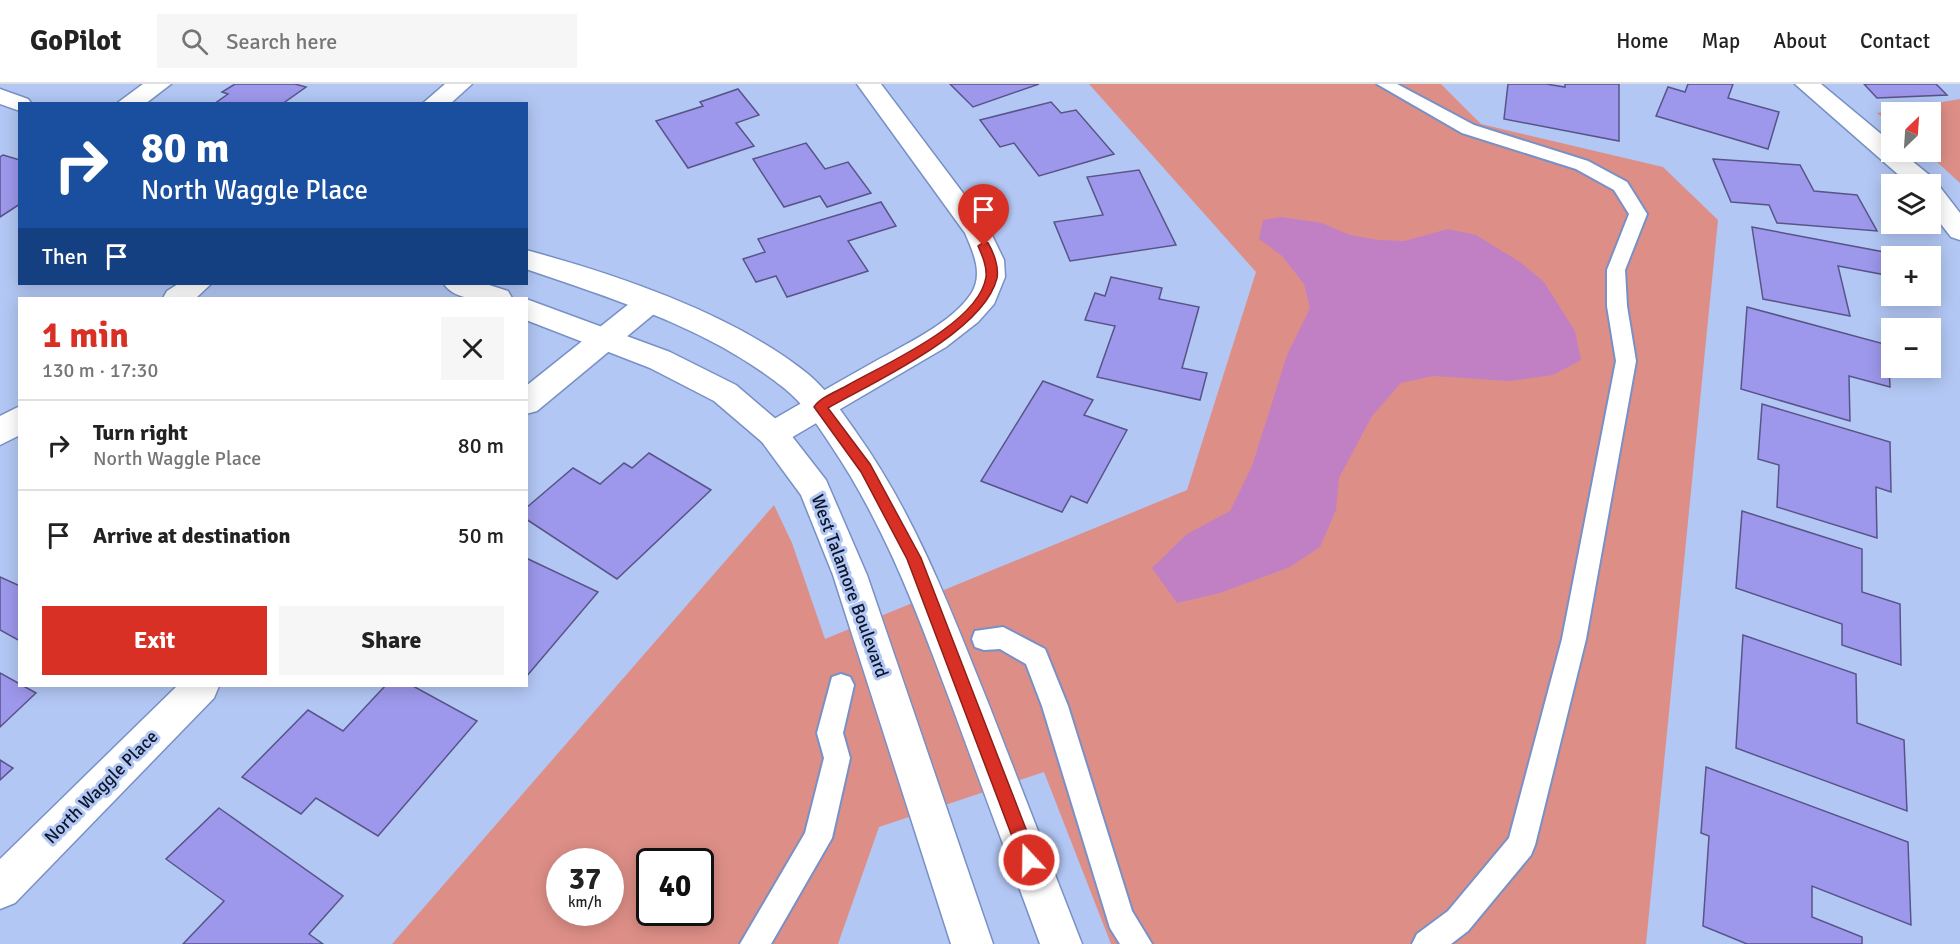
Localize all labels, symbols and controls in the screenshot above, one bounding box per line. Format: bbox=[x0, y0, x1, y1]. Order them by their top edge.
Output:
search box bbox=[157, 14, 577, 68]
text: GoPilot bbox=[30, 24, 121, 58]
icon: search bbox=[178, 25, 211, 58]
text: Search here bbox=[226, 28, 337, 55]
text: Home bbox=[1616, 28, 1669, 54]
text: Map bbox=[1702, 28, 1740, 54]
text: About bbox=[1773, 28, 1827, 54]
text: Contact bbox=[1860, 28, 1930, 54]
north arrow bbox=[1881, 102, 1941, 162]
map controls bbox=[1881, 102, 1941, 378]
text: 80 m bbox=[141, 123, 230, 174]
icon: right bbox=[42, 126, 120, 204]
text: North Waggle Place bbox=[141, 174, 368, 207]
button: layers bbox=[1881, 174, 1941, 234]
pin bbox=[958, 184, 1009, 246]
icon: arrive bbox=[967, 193, 1000, 226]
icon: arrive bbox=[100, 240, 133, 273]
text: Then bbox=[42, 243, 88, 270]
button: + bbox=[1881, 246, 1941, 306]
text: 1 min bbox=[42, 313, 129, 358]
button: close bbox=[441, 317, 504, 380]
button: − bbox=[1881, 318, 1941, 378]
text: 130 m · 17:30 bbox=[42, 358, 158, 383]
text: Turn right bbox=[93, 419, 188, 446]
icon: right bbox=[42, 429, 75, 462]
text: 80 m bbox=[458, 432, 504, 459]
text: North Waggle Place bbox=[93, 446, 261, 471]
street label: West Talamore Boulevard bbox=[807, 492, 893, 680]
icon: arrive bbox=[42, 519, 75, 552]
text: Arrive at destination bbox=[93, 522, 290, 549]
text: 50 m bbox=[458, 522, 504, 549]
button: Exit bbox=[42, 606, 267, 675]
button: Share bbox=[279, 606, 504, 675]
street label: North Waggle Place bbox=[40, 726, 162, 848]
position arrow bbox=[997, 828, 1061, 892]
speed limit sign: 40 bbox=[636, 848, 714, 926]
text: 37 bbox=[569, 861, 601, 898]
text: km/h bbox=[568, 893, 602, 911]

